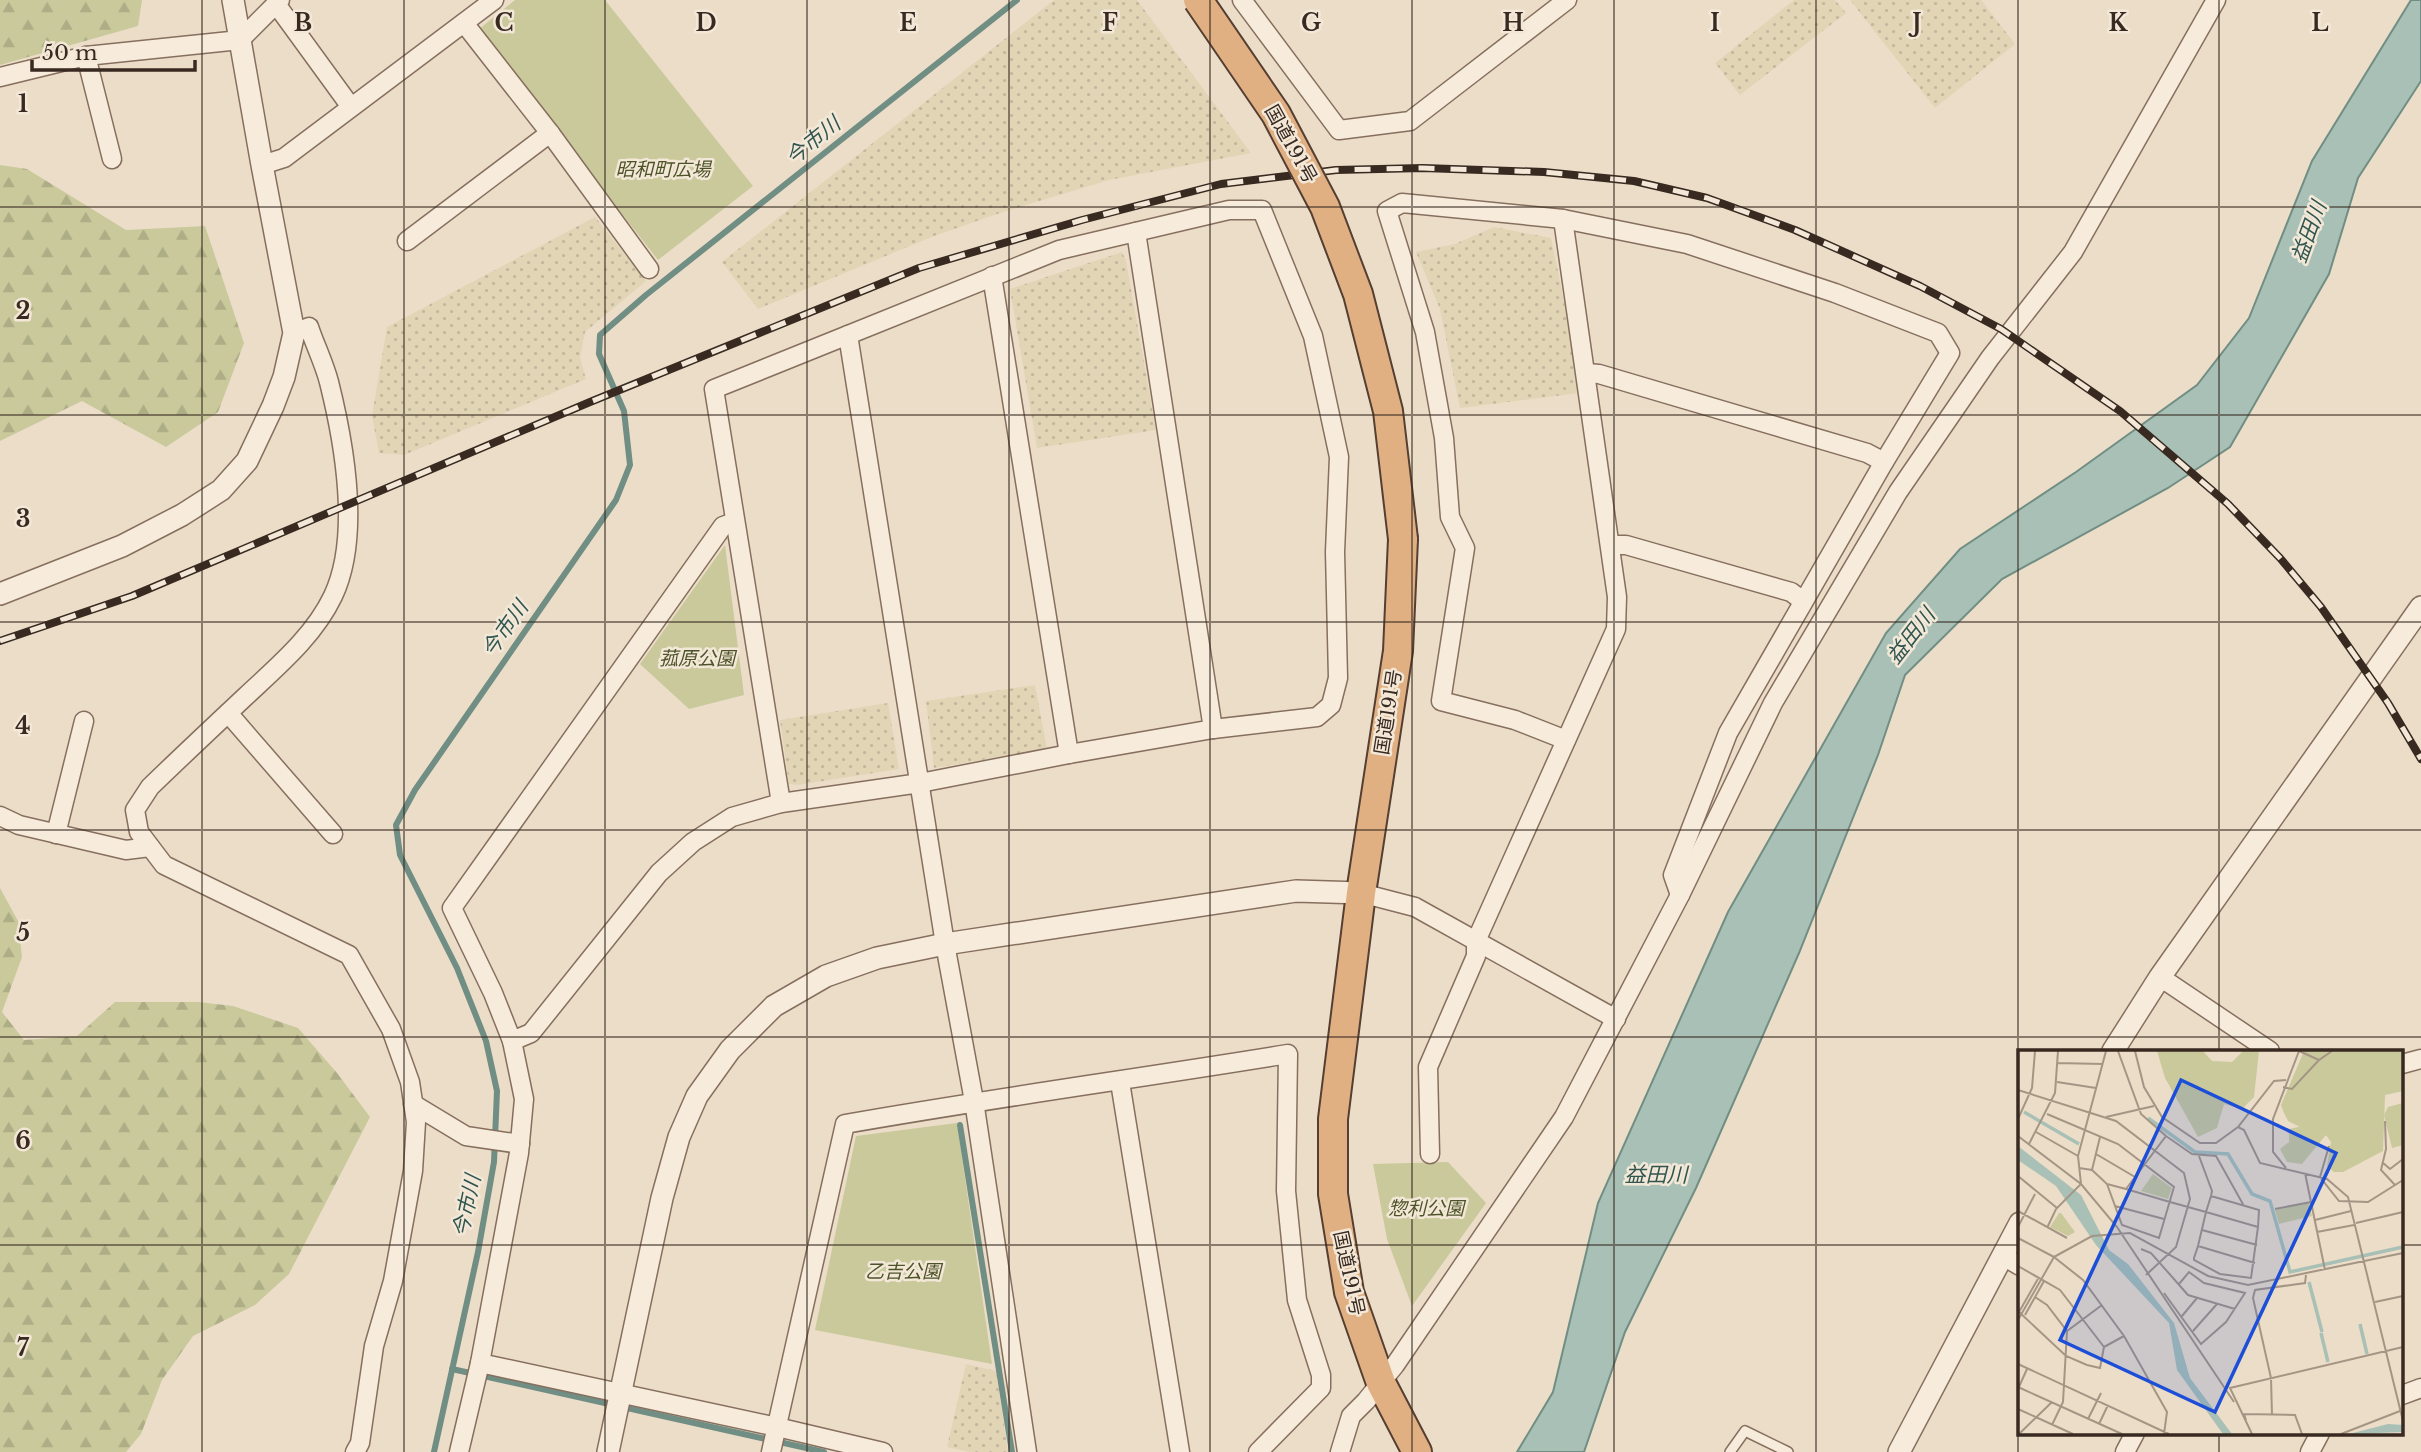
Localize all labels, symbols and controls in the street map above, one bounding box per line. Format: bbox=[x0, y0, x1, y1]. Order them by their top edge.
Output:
text: B bbox=[294, 9, 312, 37]
text: C bbox=[495, 9, 513, 37]
text: D bbox=[695, 9, 717, 37]
text: E bbox=[899, 9, 917, 37]
text: F bbox=[1102, 9, 1118, 37]
text: G bbox=[1301, 9, 1321, 37]
text: H bbox=[1502, 9, 1524, 37]
text: I bbox=[1710, 9, 1720, 37]
text: J bbox=[1908, 9, 1922, 37]
text: K bbox=[2109, 9, 2129, 37]
text: L bbox=[2311, 9, 2329, 37]
scale bar bbox=[32, 28, 194, 72]
text: 50 m bbox=[42, 40, 98, 66]
text: 1 bbox=[18, 90, 28, 118]
street label: 国道191号 bbox=[1260, 101, 1322, 187]
water label: 今市川 bbox=[780, 110, 847, 171]
park label: 昭和町広場 bbox=[615, 158, 712, 181]
water label: 益田川 bbox=[2286, 196, 2333, 266]
text: 2 bbox=[16, 297, 30, 325]
text: 3 bbox=[16, 505, 30, 533]
water label: 今市川 bbox=[476, 594, 535, 662]
water label: 益田川 bbox=[1881, 602, 1942, 669]
park label: 菰原公園 bbox=[659, 647, 738, 670]
street label: 国道191号 bbox=[1370, 668, 1406, 756]
text: 4 bbox=[15, 712, 31, 740]
text: 5 bbox=[16, 919, 30, 947]
inset map bbox=[2018, 1050, 2404, 1434]
text: 6 bbox=[15, 1127, 31, 1155]
water label: 益田川 bbox=[1625, 1162, 1689, 1188]
water label: 今市川 bbox=[448, 1171, 487, 1240]
park label: 惣利公園 bbox=[1388, 1197, 1467, 1220]
street label: 国道191号 bbox=[1329, 1228, 1369, 1318]
park label: 乙吉公園 bbox=[865, 1260, 944, 1283]
text: 7 bbox=[17, 1334, 30, 1362]

